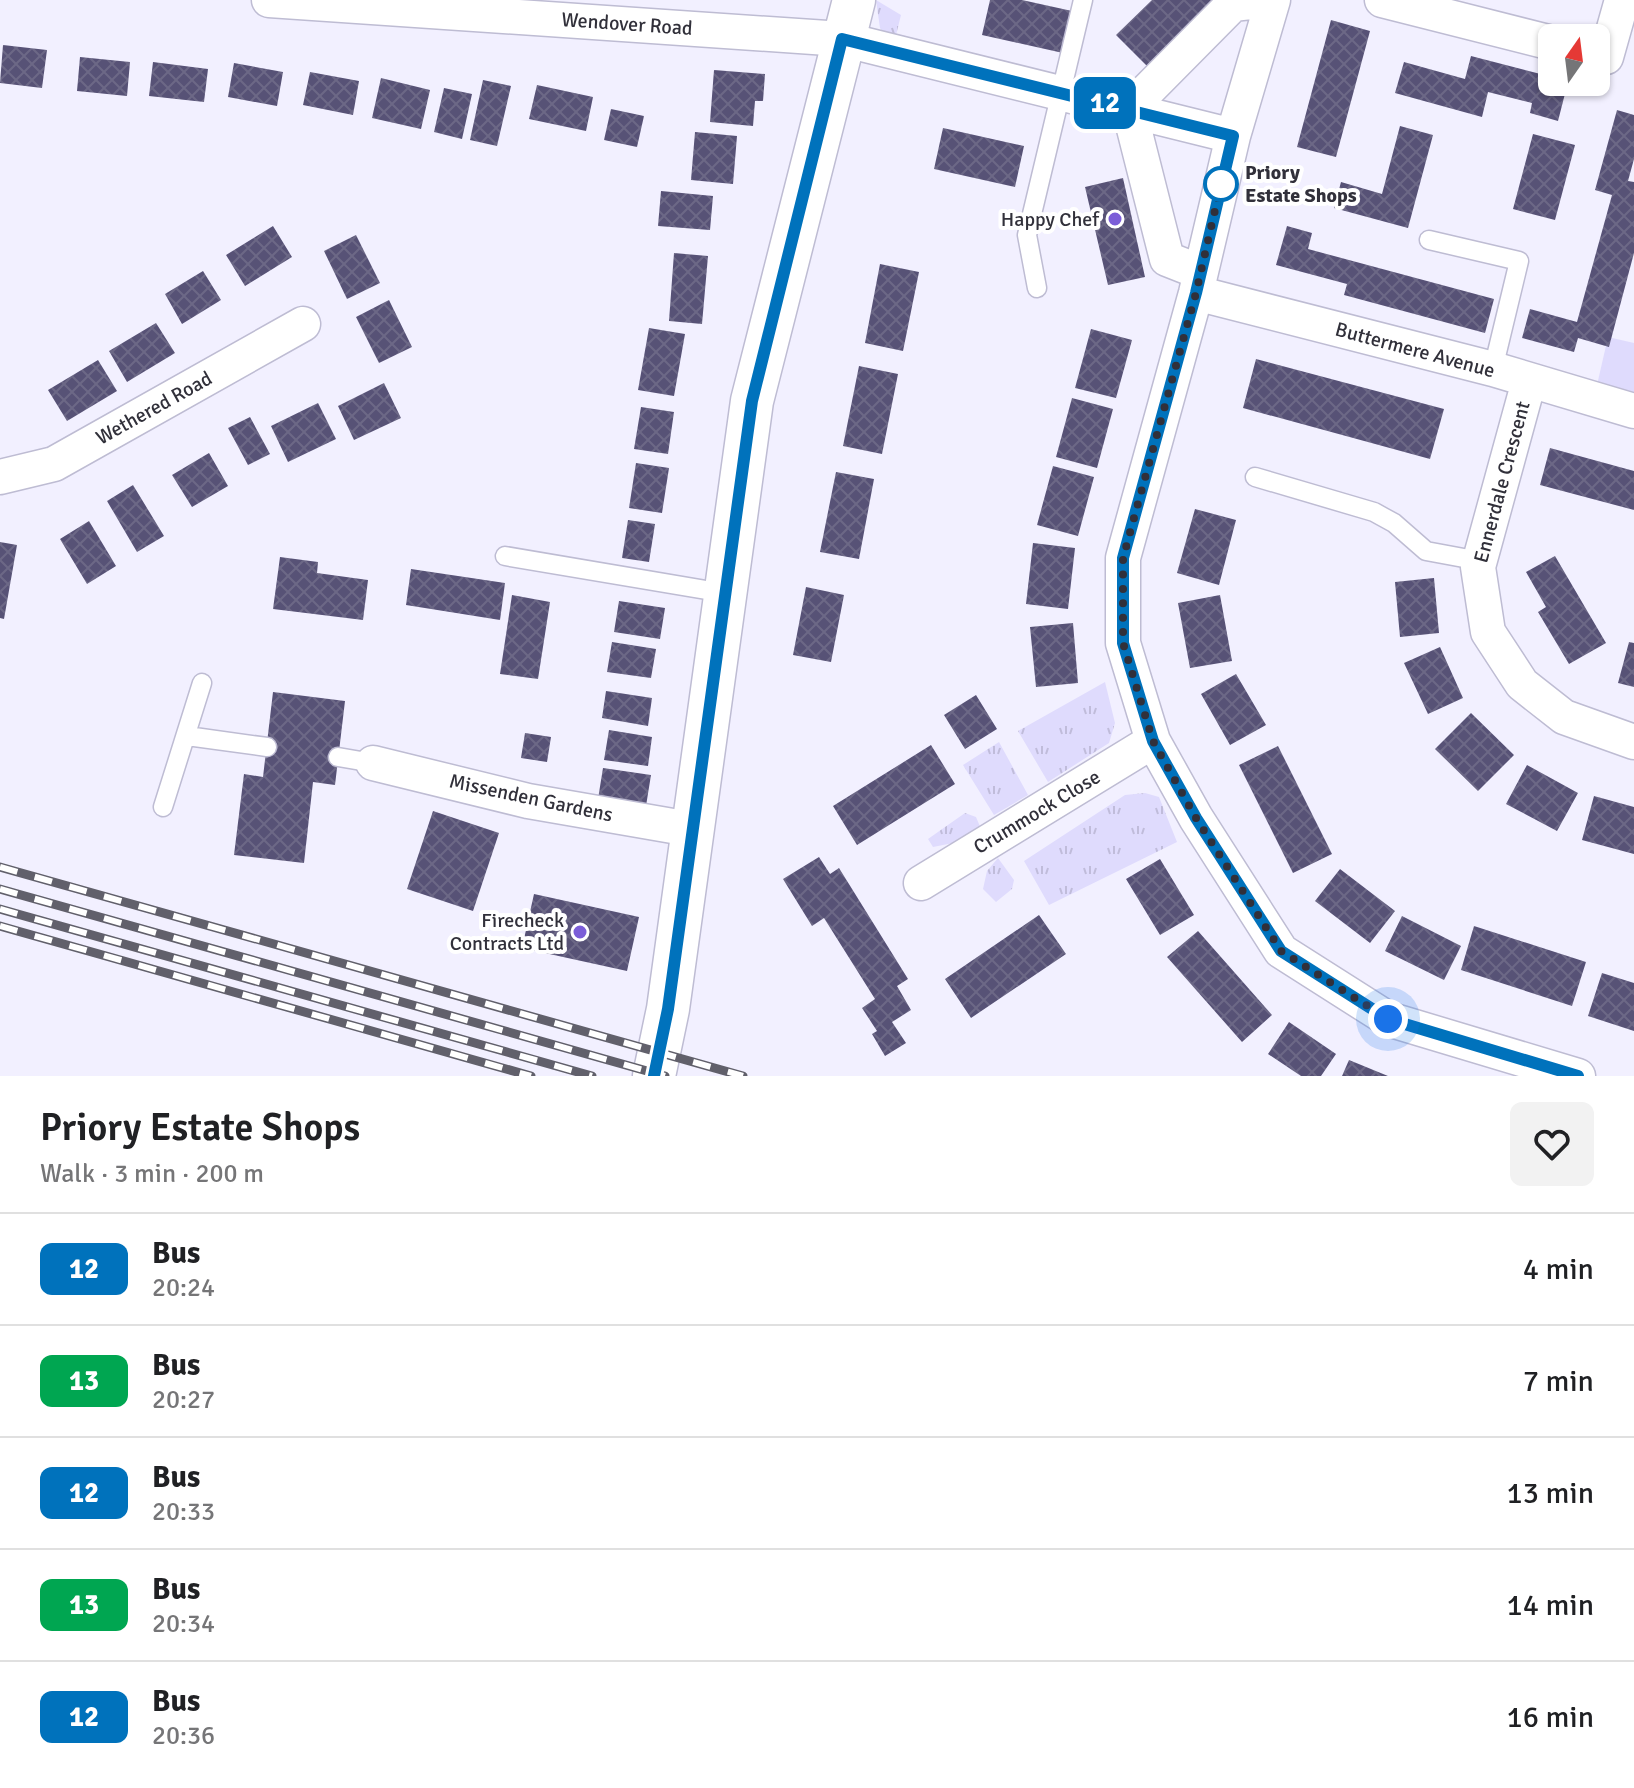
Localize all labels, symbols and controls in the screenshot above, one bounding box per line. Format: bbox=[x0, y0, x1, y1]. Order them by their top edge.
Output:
street label: Wendover Road bbox=[561, 7, 693, 41]
north arrow bbox=[1538, 24, 1610, 96]
map controls bbox=[1538, 24, 1610, 96]
line badge: 12 bbox=[1069, 77, 1141, 129]
text: 12 bbox=[1090, 86, 1120, 120]
place label: Priory Estate Shops bbox=[1245, 160, 1357, 208]
marker: Priory Estate Shops bbox=[1204, 167, 1238, 201]
place label: Happy Chef bbox=[1001, 207, 1100, 232]
marker: Happy Chef bbox=[1106, 210, 1124, 228]
street label: Buttermere Avenue bbox=[1332, 317, 1498, 383]
street label: Wethered Road bbox=[92, 366, 216, 450]
street label: Ennerdale Crescent bbox=[1468, 398, 1536, 566]
street label: Crummock Close bbox=[969, 764, 1105, 860]
street label: Missenden Gardens bbox=[447, 768, 615, 828]
place label: Firecheck Contracts Ltd bbox=[450, 908, 564, 956]
marker: Firecheck Contracts Ltd bbox=[571, 923, 589, 941]
your location bbox=[1368, 999, 1408, 1039]
button: heart bbox=[1510, 1102, 1594, 1186]
text: Priory Estate Shops bbox=[40, 1104, 360, 1151]
text: Walk · 3 min · 200 m bbox=[40, 1158, 264, 1190]
text: Bus bbox=[152, 1235, 200, 1272]
text: 4 min bbox=[1523, 1251, 1594, 1288]
text: 12 bbox=[69, 1252, 99, 1286]
text: 20:24 bbox=[152, 1272, 215, 1304]
text: Bus bbox=[152, 1347, 200, 1384]
text: 7 min bbox=[1523, 1363, 1594, 1400]
text: 13 bbox=[69, 1364, 99, 1398]
text: 20:27 bbox=[152, 1384, 215, 1416]
text: Bus bbox=[152, 1459, 200, 1496]
text: 13 min bbox=[1507, 1475, 1594, 1512]
text: 12 bbox=[69, 1476, 99, 1510]
text: 20:33 bbox=[152, 1496, 215, 1528]
text: Bus bbox=[152, 1571, 200, 1608]
text: 14 min bbox=[1507, 1587, 1594, 1624]
text: 13 bbox=[69, 1588, 99, 1622]
text: 20:34 bbox=[152, 1608, 215, 1640]
text: Bus bbox=[152, 1683, 200, 1720]
text: 16 min bbox=[1507, 1699, 1594, 1736]
text: 12 bbox=[69, 1700, 99, 1734]
text: 20:36 bbox=[152, 1720, 215, 1752]

